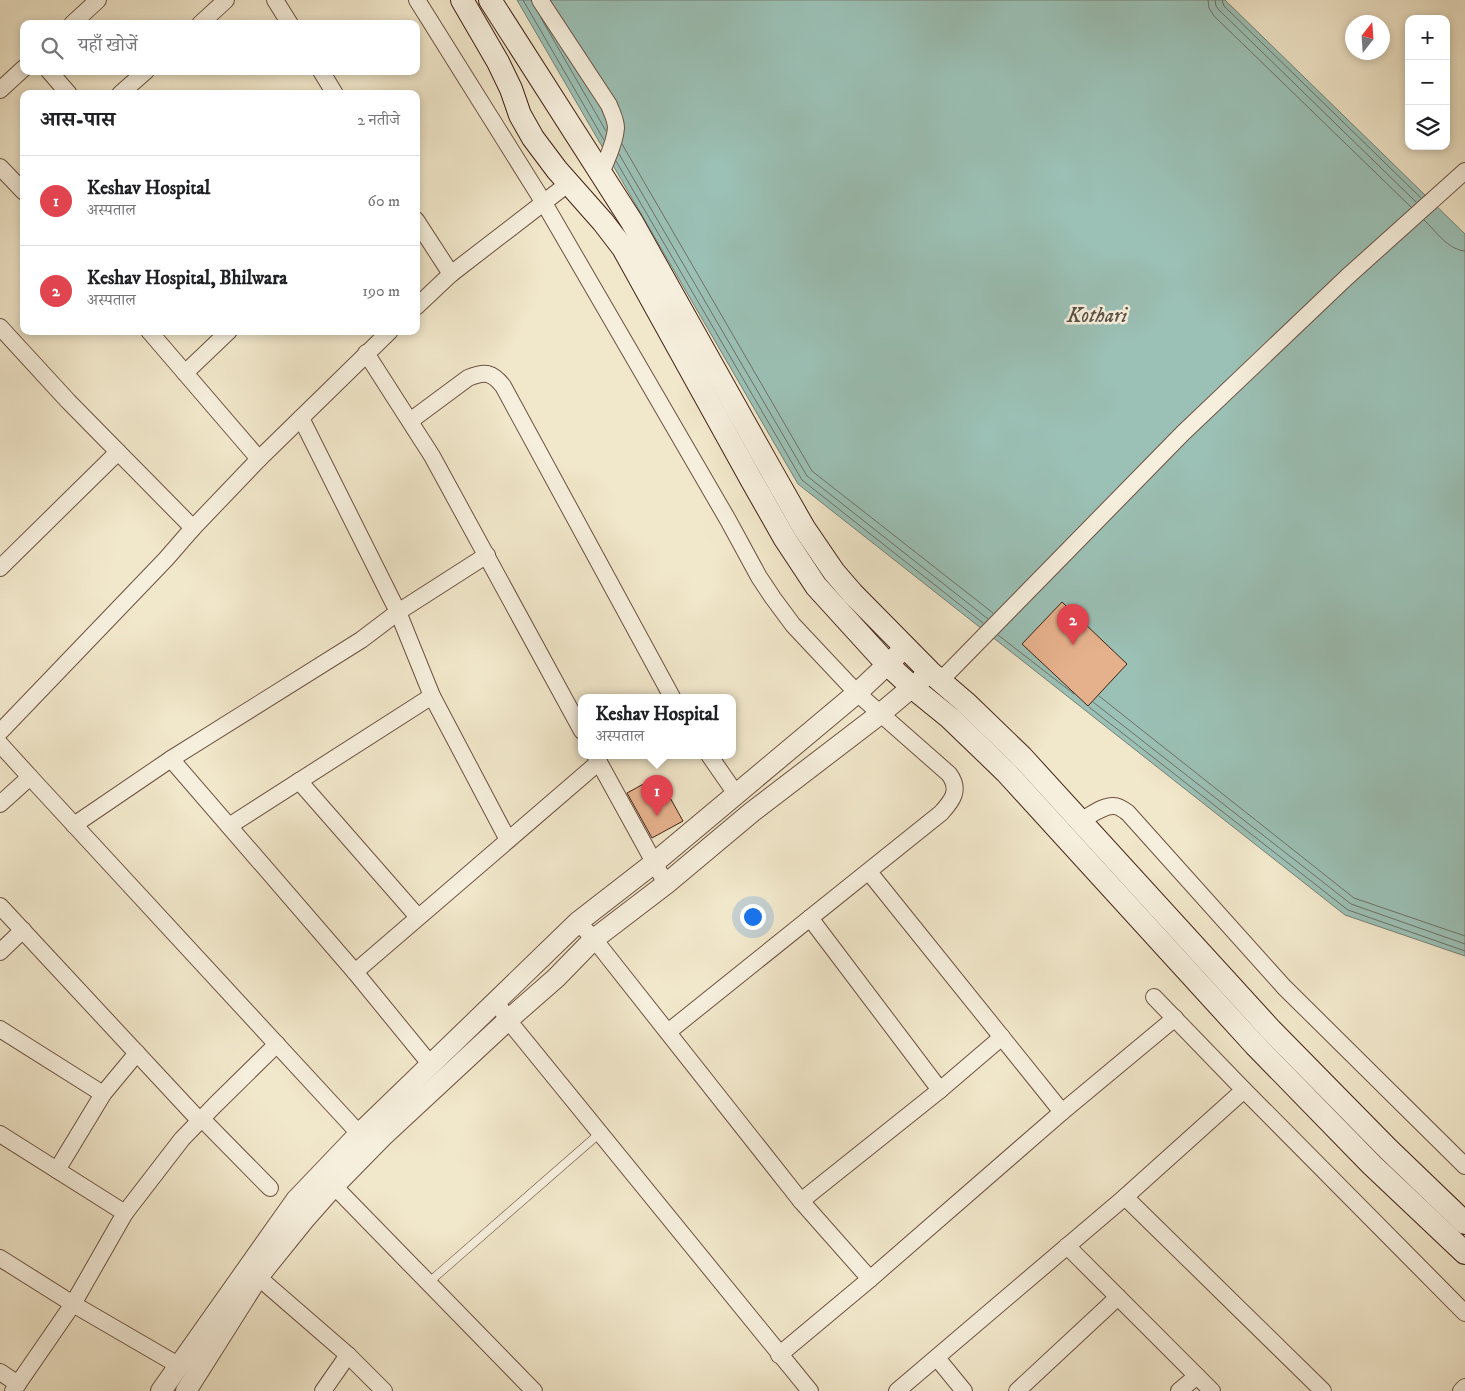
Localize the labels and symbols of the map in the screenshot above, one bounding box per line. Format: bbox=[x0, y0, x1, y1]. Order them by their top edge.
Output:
north arrow bbox=[1345, 15, 1390, 60]
water label: Kothari bbox=[1066, 303, 1128, 329]
pin: 2 bbox=[1057, 604, 1089, 645]
pin: 1 bbox=[641, 775, 673, 816]
your location bbox=[740, 904, 766, 930]

